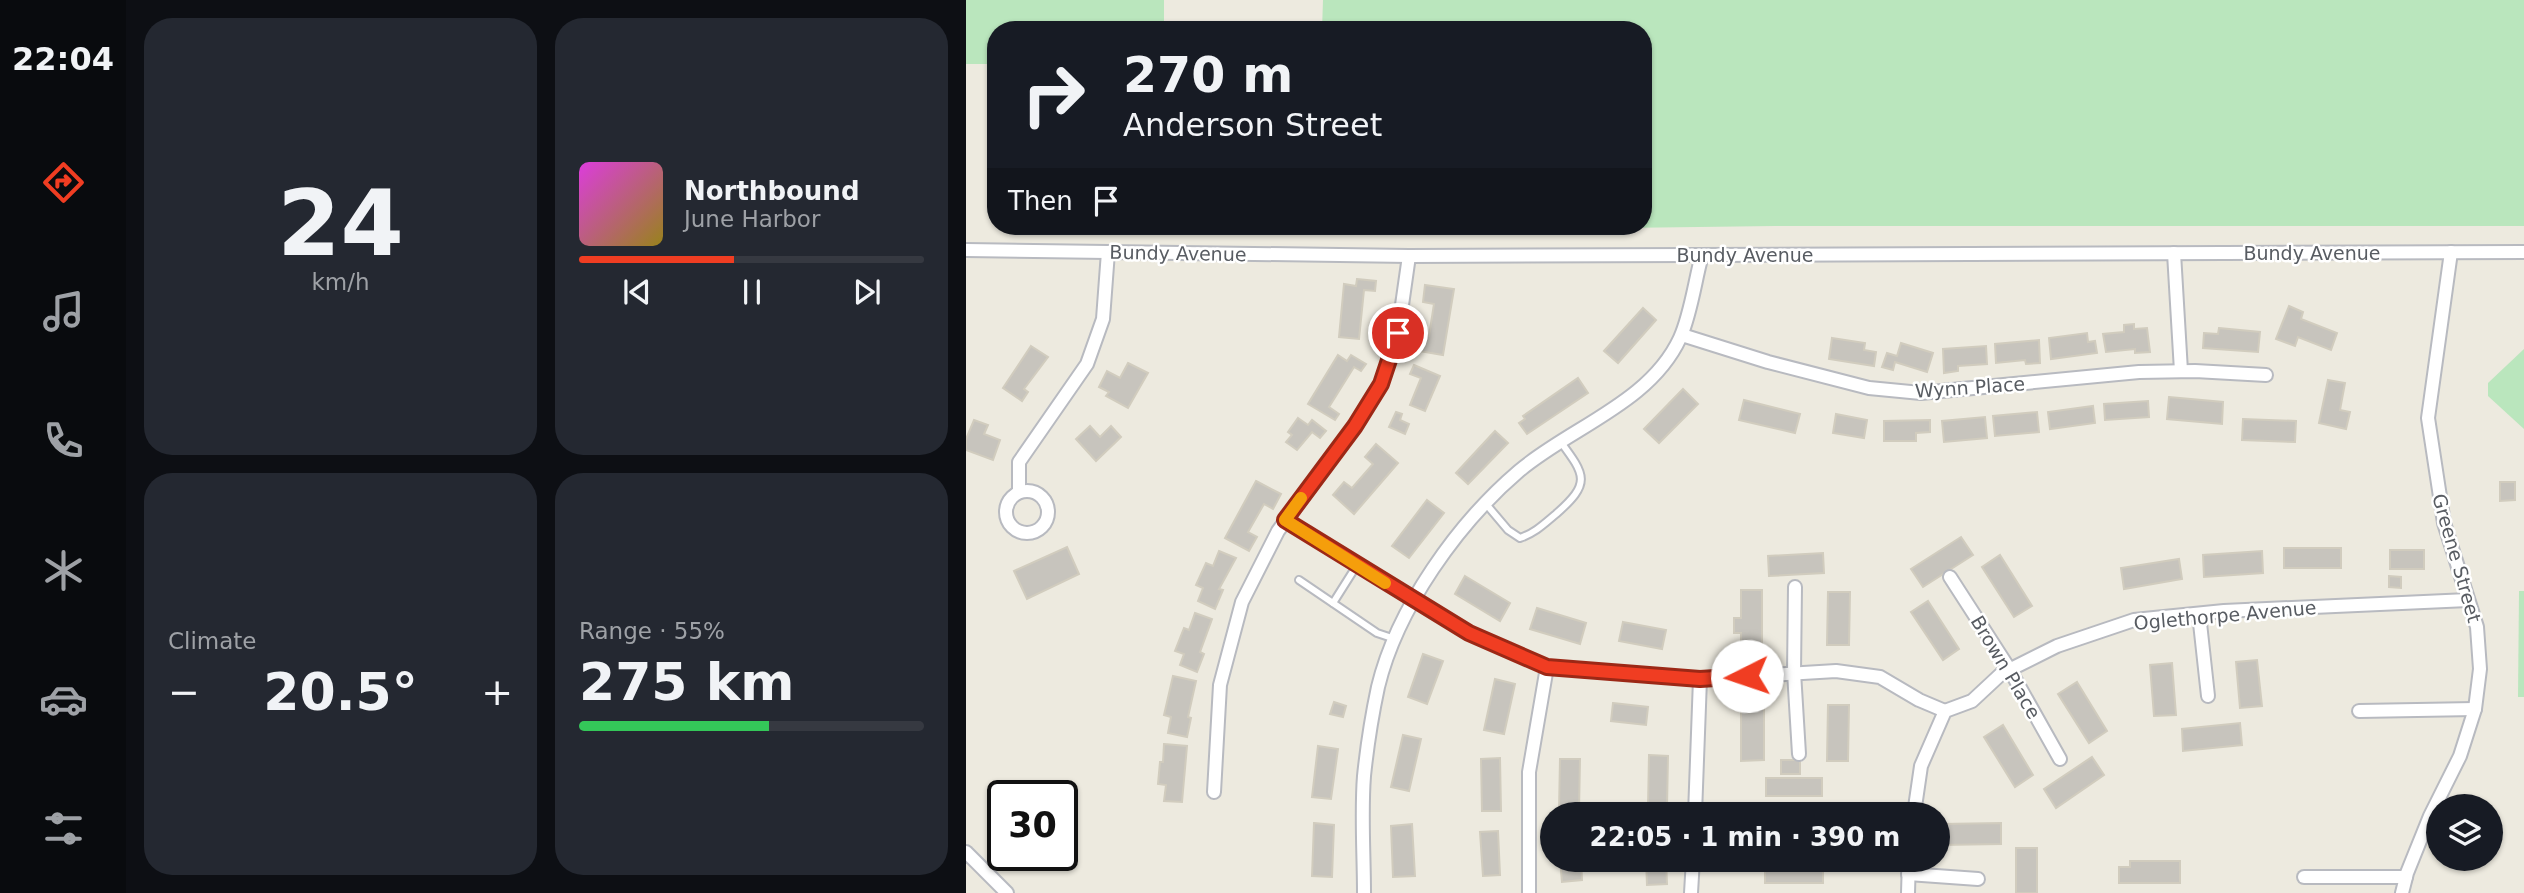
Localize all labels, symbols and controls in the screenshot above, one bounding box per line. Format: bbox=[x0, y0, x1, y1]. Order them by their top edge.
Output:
text: 22:04 bbox=[12, 40, 114, 78]
text: 270 m bbox=[1123, 47, 1293, 104]
icon: right bbox=[1008, 49, 1099, 140]
text: Anderson Street bbox=[1123, 106, 1382, 144]
icon: directions bbox=[39, 158, 88, 207]
text: 24 bbox=[277, 171, 404, 276]
text: Northbound bbox=[684, 176, 860, 206]
icon: arrive bbox=[1087, 182, 1125, 220]
text: Then bbox=[1008, 186, 1073, 216]
text: June Harbor bbox=[684, 206, 820, 232]
street label: Bundy Avenue bbox=[1109, 241, 1247, 265]
street label: Bundy Avenue bbox=[2243, 242, 2381, 264]
street label: Bundy Avenue bbox=[1676, 244, 1814, 266]
text: km/h bbox=[311, 269, 370, 295]
icon: previous bbox=[618, 273, 656, 311]
icon: pause bbox=[733, 273, 771, 311]
icon: next bbox=[848, 273, 886, 311]
icon: music bbox=[39, 287, 88, 336]
pin bbox=[1368, 303, 1428, 363]
icon: arrive bbox=[1379, 314, 1417, 352]
street label: Wynn Place bbox=[1914, 372, 2026, 402]
icon: phone bbox=[39, 416, 88, 465]
street label: Greene Street bbox=[2428, 491, 2486, 625]
icon: climate bbox=[39, 546, 88, 595]
street label: Oglethorpe Avenue bbox=[2133, 596, 2317, 634]
street label: Brown Place bbox=[1967, 612, 2045, 722]
text: Range · 55% bbox=[579, 618, 725, 644]
text: Climate bbox=[168, 628, 257, 654]
position arrow bbox=[1710, 639, 1784, 713]
text: 275 km bbox=[579, 652, 794, 712]
text: 20.5° bbox=[263, 662, 418, 722]
text: − bbox=[168, 670, 200, 714]
text: + bbox=[481, 670, 513, 714]
icon: car bbox=[39, 675, 88, 724]
speed limit sign: 30 bbox=[987, 780, 1078, 871]
map controls bbox=[2426, 794, 2503, 871]
button: layers bbox=[2426, 794, 2503, 871]
icon: filters bbox=[39, 804, 88, 853]
text: 22:05 · 1 min · 390 m bbox=[1590, 822, 1900, 852]

